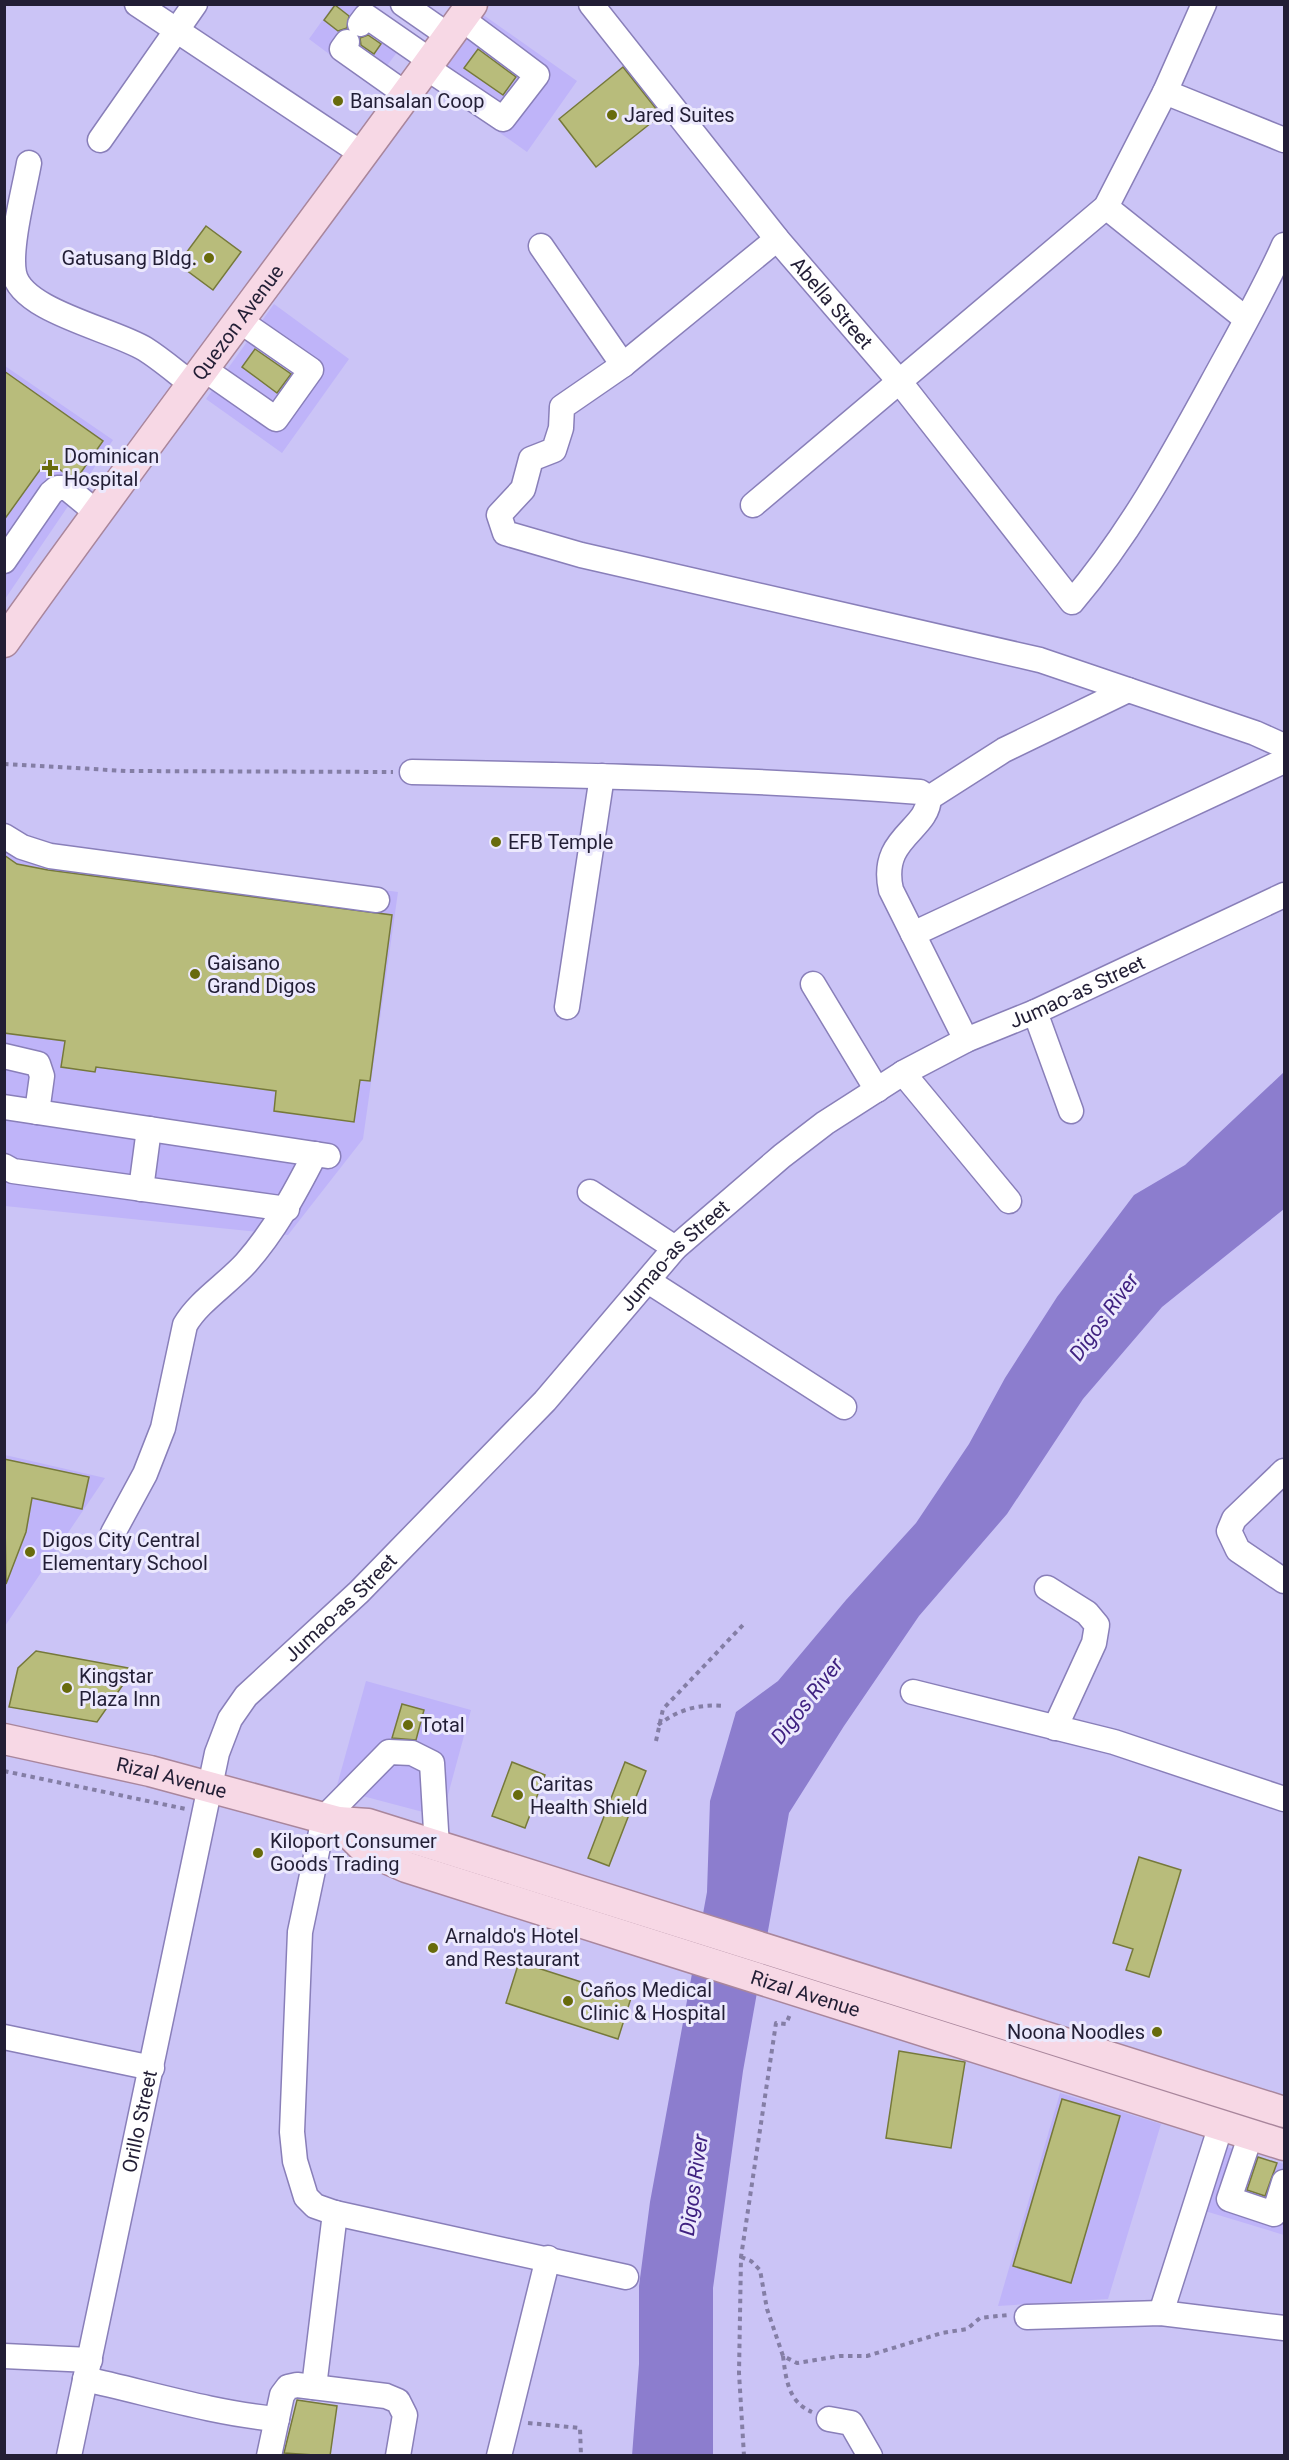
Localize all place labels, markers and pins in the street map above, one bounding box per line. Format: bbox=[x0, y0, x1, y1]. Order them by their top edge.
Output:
place label: Bansalan Coop bbox=[350, 89, 484, 113]
marker: Bansalan Coop bbox=[331, 94, 345, 108]
place label: Jared Suites bbox=[624, 103, 735, 127]
marker: Jared Suites bbox=[605, 108, 619, 122]
place label: Gatusang Bldg. bbox=[61, 246, 197, 270]
marker: Gatusang Bldg. bbox=[202, 251, 216, 265]
place label: Dominican Hospital bbox=[64, 444, 159, 491]
marker: Dominican Hospital bbox=[41, 459, 59, 477]
place label: EFB Temple bbox=[508, 830, 613, 854]
marker: EFB Temple bbox=[489, 835, 503, 849]
place label: Gaisano Grand Digos bbox=[207, 951, 316, 998]
marker: Gaisano Grand Digos bbox=[188, 967, 202, 981]
place label: Digos City Central Elementary School bbox=[42, 1528, 208, 1575]
marker: Digos City Central Elementary School bbox=[23, 1545, 37, 1559]
place label: Kingstar Plaza Inn bbox=[79, 1664, 161, 1711]
marker: Kingstar Plaza Inn bbox=[60, 1681, 74, 1695]
place label: Total bbox=[420, 1713, 465, 1737]
marker: Total bbox=[401, 1718, 415, 1732]
place label: Caritas Health Shield bbox=[530, 1772, 648, 1819]
marker: Caritas Health Shield bbox=[511, 1788, 525, 1802]
place label: Kiloport Consumer Goods Trading bbox=[270, 1829, 437, 1876]
marker: Kiloport Consumer Goods Trading bbox=[251, 1846, 265, 1860]
place label: Arnaldo's Hotel and Restaurant bbox=[445, 1924, 580, 1971]
marker: Arnaldo's Hotel and Restaurant bbox=[426, 1941, 440, 1955]
place label: Caños Medical Clinic & Hospital bbox=[580, 1978, 726, 2025]
marker: Caños Medical Clinic & Hospital bbox=[561, 1994, 575, 2008]
place label: Noona Noodles bbox=[1007, 2020, 1145, 2044]
marker: Noona Noodles bbox=[1150, 2025, 1164, 2039]

